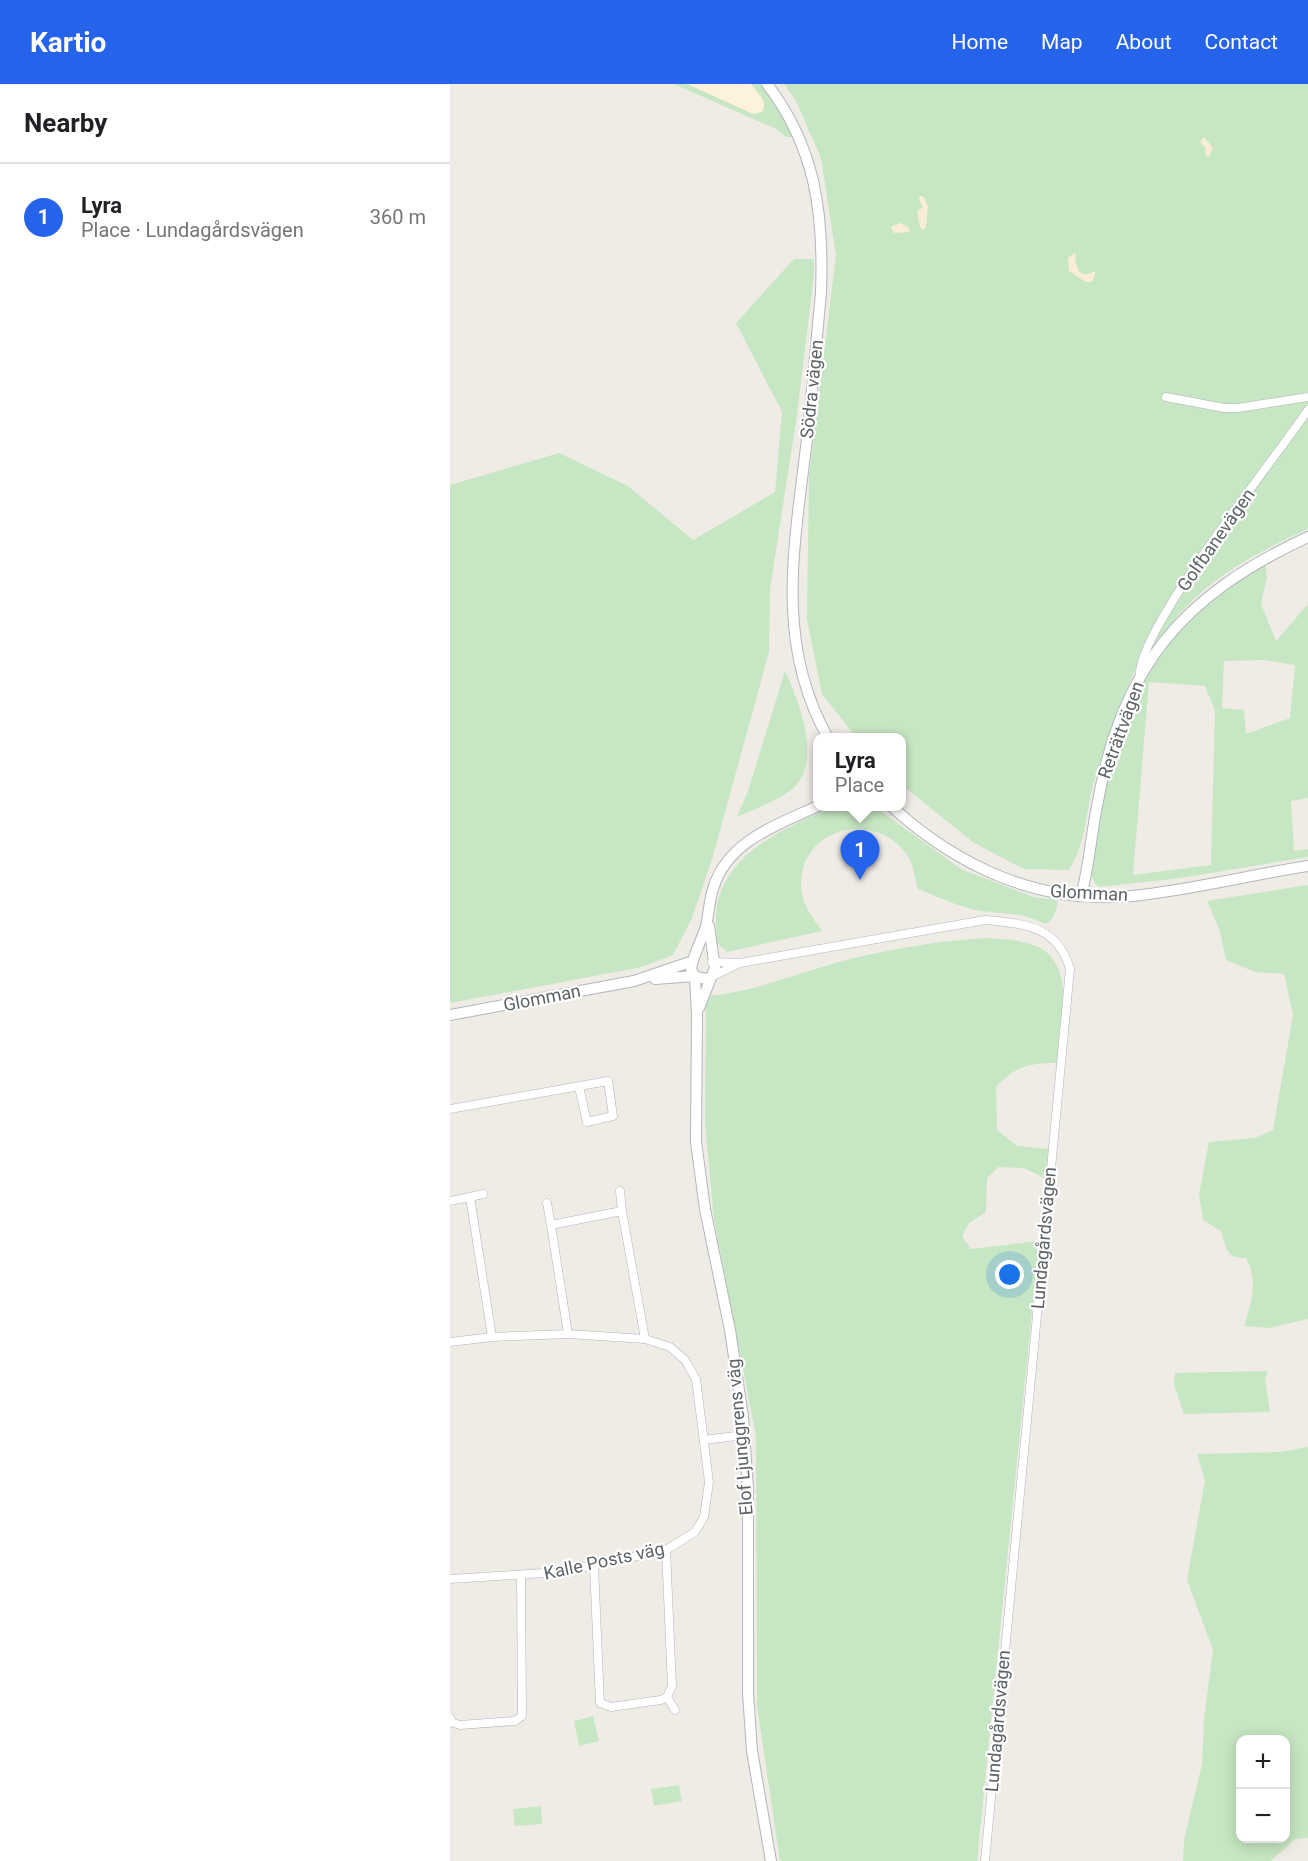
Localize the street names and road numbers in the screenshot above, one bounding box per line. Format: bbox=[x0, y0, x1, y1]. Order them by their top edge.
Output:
street label: Södra vägen bbox=[796, 339, 827, 439]
street label: Golfbanevägen bbox=[1172, 484, 1259, 595]
street label: Reträttvägen bbox=[1093, 678, 1148, 781]
street label: Glomman bbox=[1049, 880, 1129, 905]
street label: Glomman bbox=[502, 980, 582, 1015]
street label: Lundagårdsvägen bbox=[1027, 1166, 1060, 1310]
street label: Elof Ljunggrens väg bbox=[722, 1358, 757, 1516]
street label: Kalle Posts väg bbox=[542, 1537, 666, 1584]
street label: Lundagårdsvägen bbox=[981, 1649, 1014, 1793]

